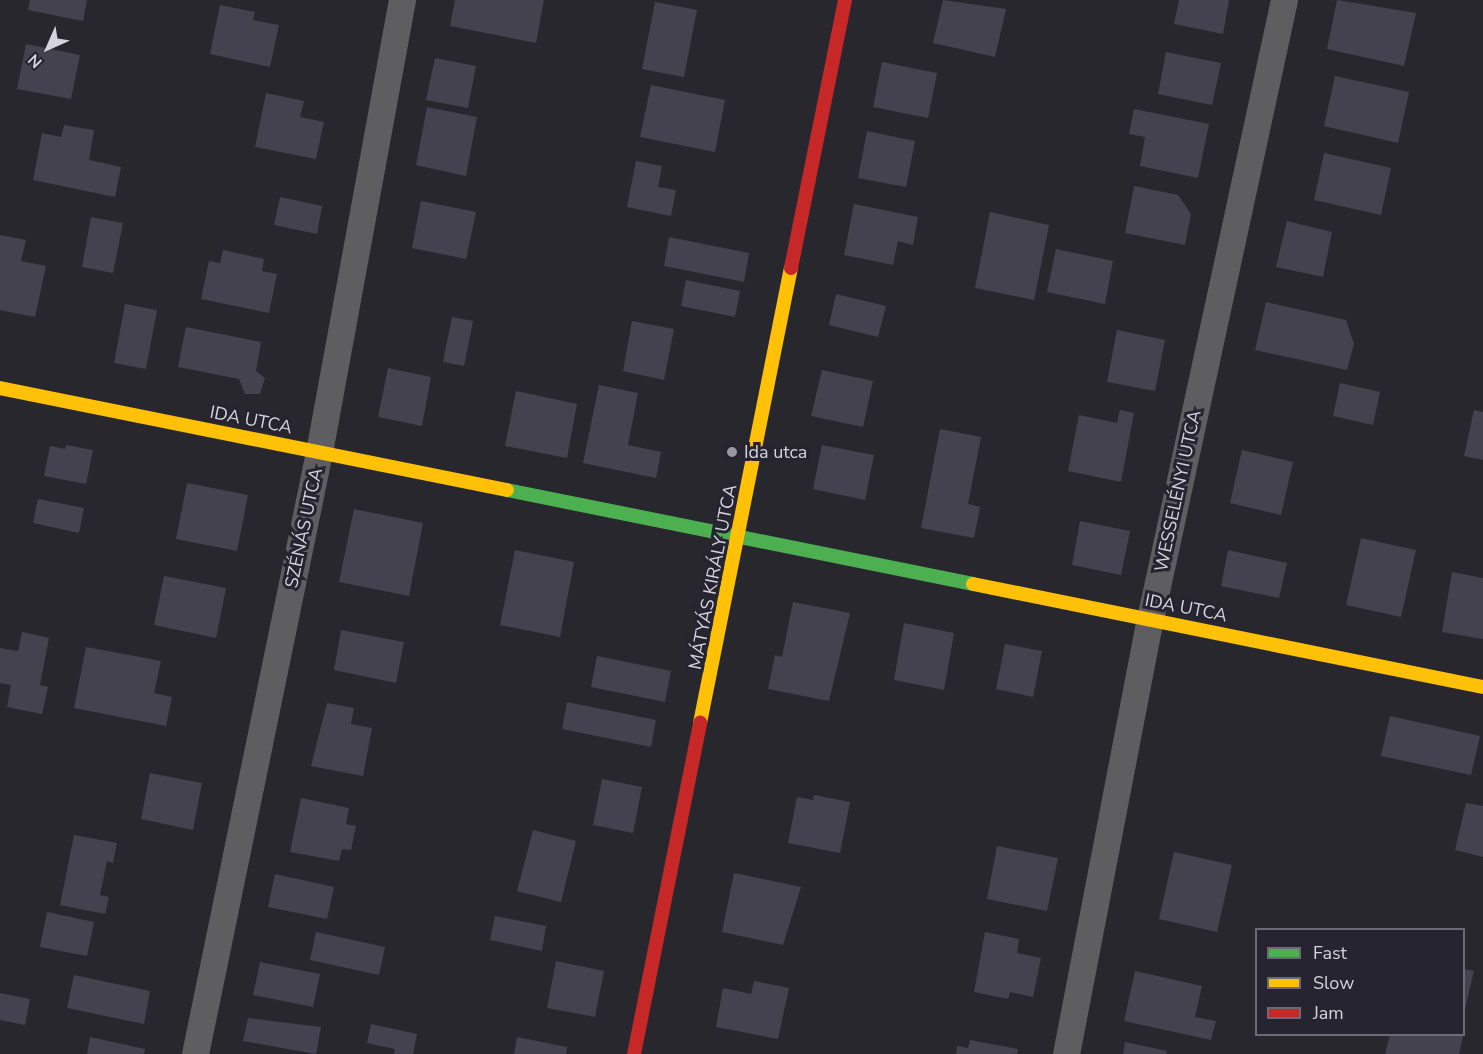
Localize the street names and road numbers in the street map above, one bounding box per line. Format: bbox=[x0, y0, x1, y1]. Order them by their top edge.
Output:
street label: IDA UTCA bbox=[208, 401, 294, 439]
street label: WESSELÉNYI UTCA bbox=[1150, 408, 1206, 574]
street label: SZÉNÁS UTCA bbox=[281, 466, 327, 590]
street label: MÁTYÁS KIRÁLY UTCA bbox=[684, 483, 742, 671]
street label: IDA UTCA bbox=[1143, 589, 1229, 627]

